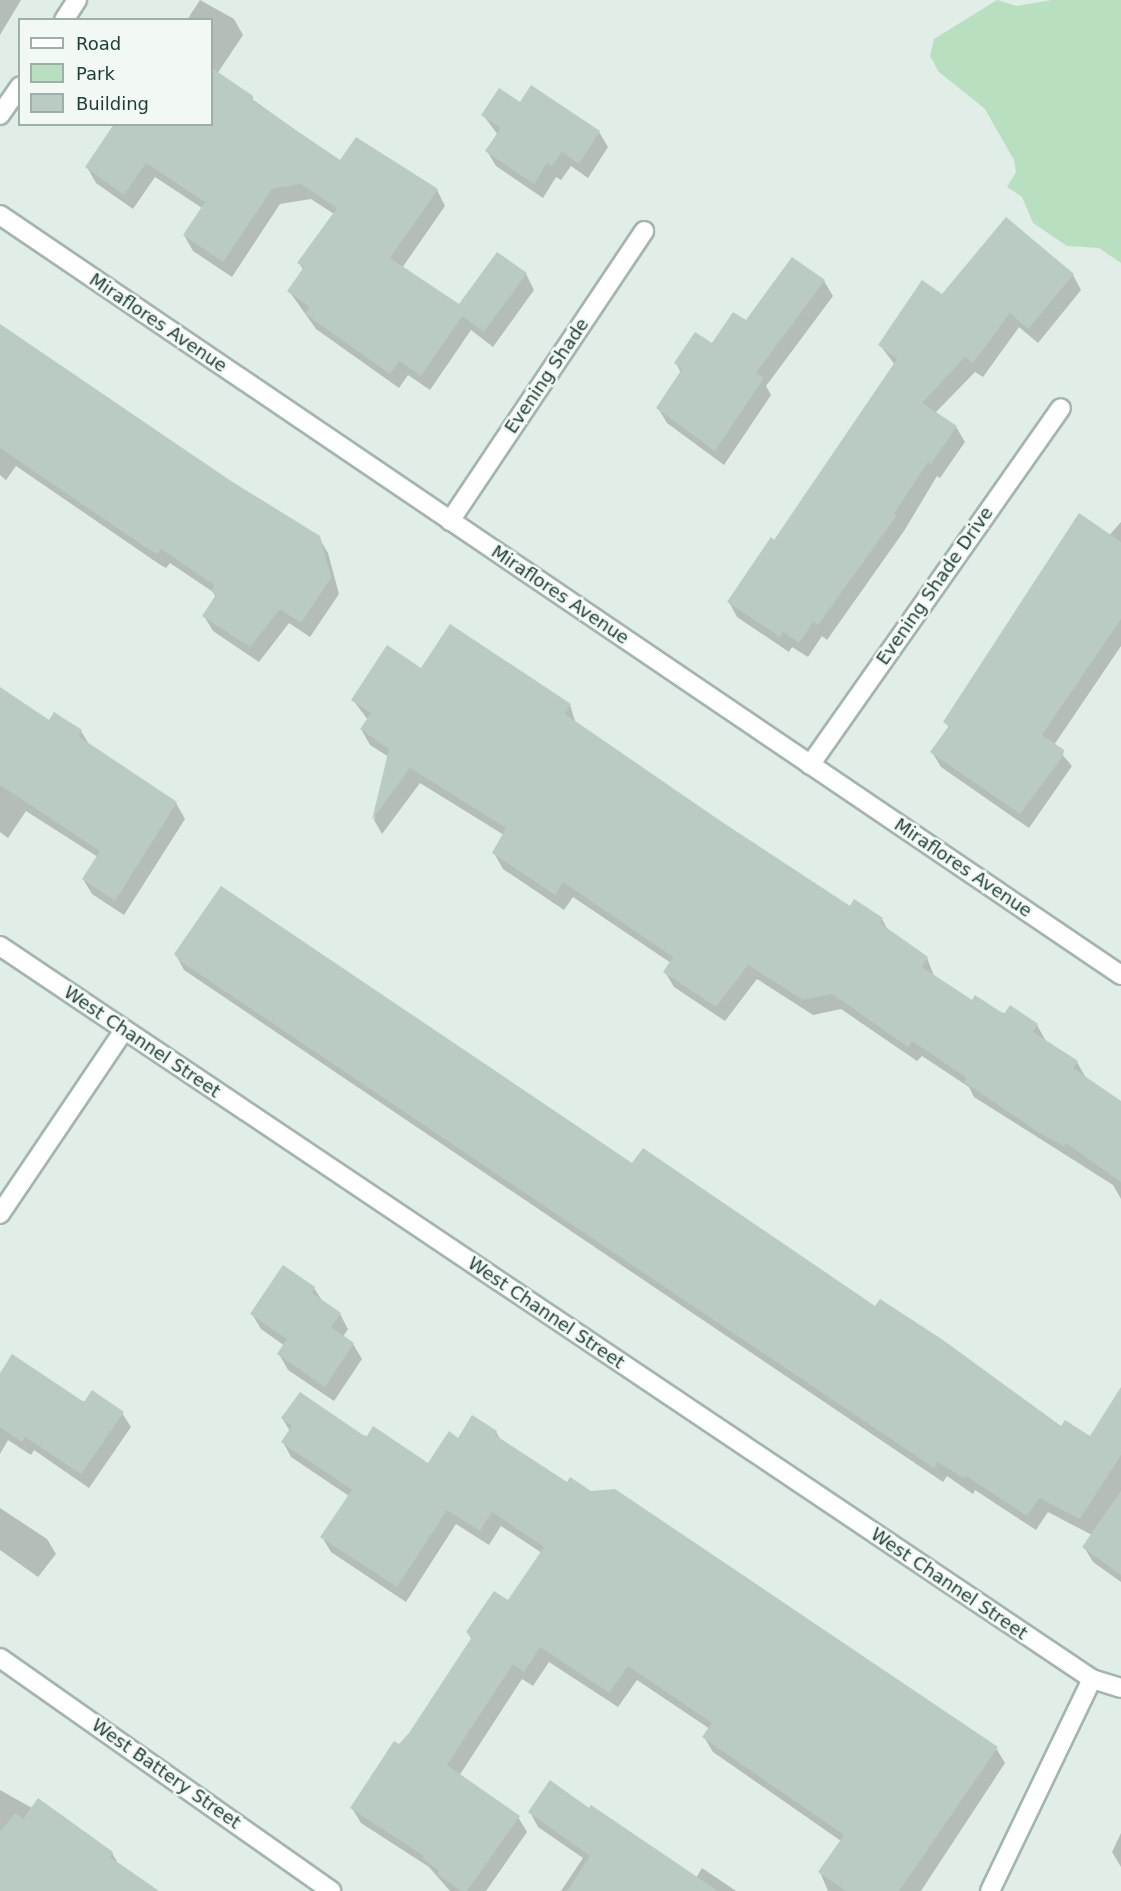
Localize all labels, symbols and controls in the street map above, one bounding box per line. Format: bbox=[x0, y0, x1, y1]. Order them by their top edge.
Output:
legend bbox=[18, 18, 213, 126]
text: Road bbox=[76, 33, 121, 54]
text: Park bbox=[76, 63, 115, 84]
text: Building bbox=[76, 93, 149, 114]
street label: Miraflores Avenue bbox=[85, 269, 231, 377]
street label: Evening Shade bbox=[500, 314, 594, 438]
street label: Evening Shade Drive bbox=[872, 503, 998, 669]
street label: Miraflores Avenue bbox=[487, 541, 633, 649]
street label: Miraflores Avenue bbox=[890, 814, 1036, 922]
street label: West Channel Street bbox=[60, 982, 224, 1102]
street label: West Channel Street bbox=[464, 1253, 628, 1373]
street label: West Channel Street bbox=[867, 1524, 1031, 1644]
street label: West Battery Street bbox=[87, 1714, 245, 1834]

